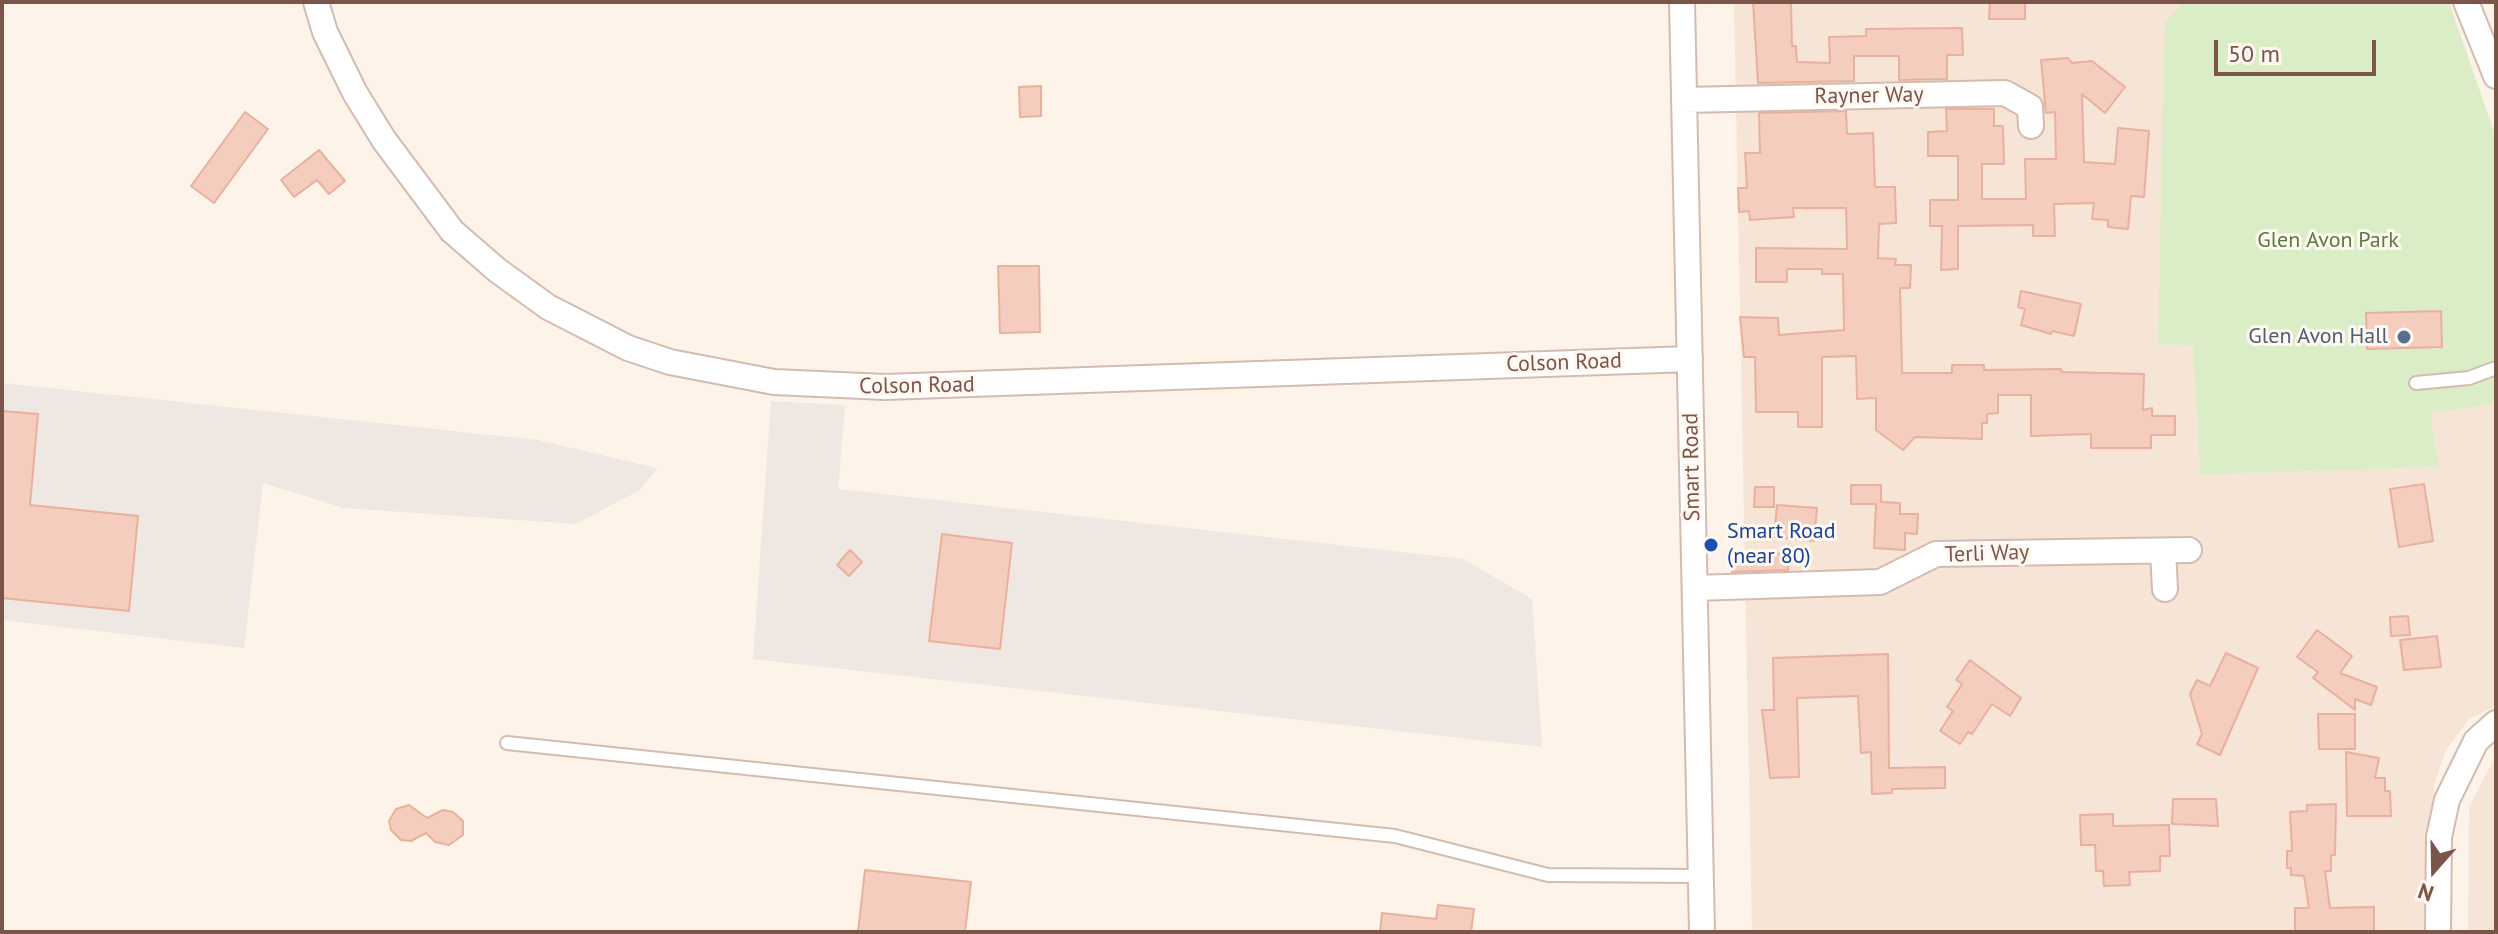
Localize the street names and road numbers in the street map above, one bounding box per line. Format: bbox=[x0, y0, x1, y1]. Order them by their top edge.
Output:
street label: Rayner Way bbox=[1814, 82, 1924, 110]
street label: Colson Road bbox=[1506, 348, 1622, 378]
street label: Colson Road bbox=[859, 372, 975, 400]
street label: Smart Road bbox=[1678, 413, 1706, 521]
street label: Terli Way bbox=[1944, 539, 2030, 569]

